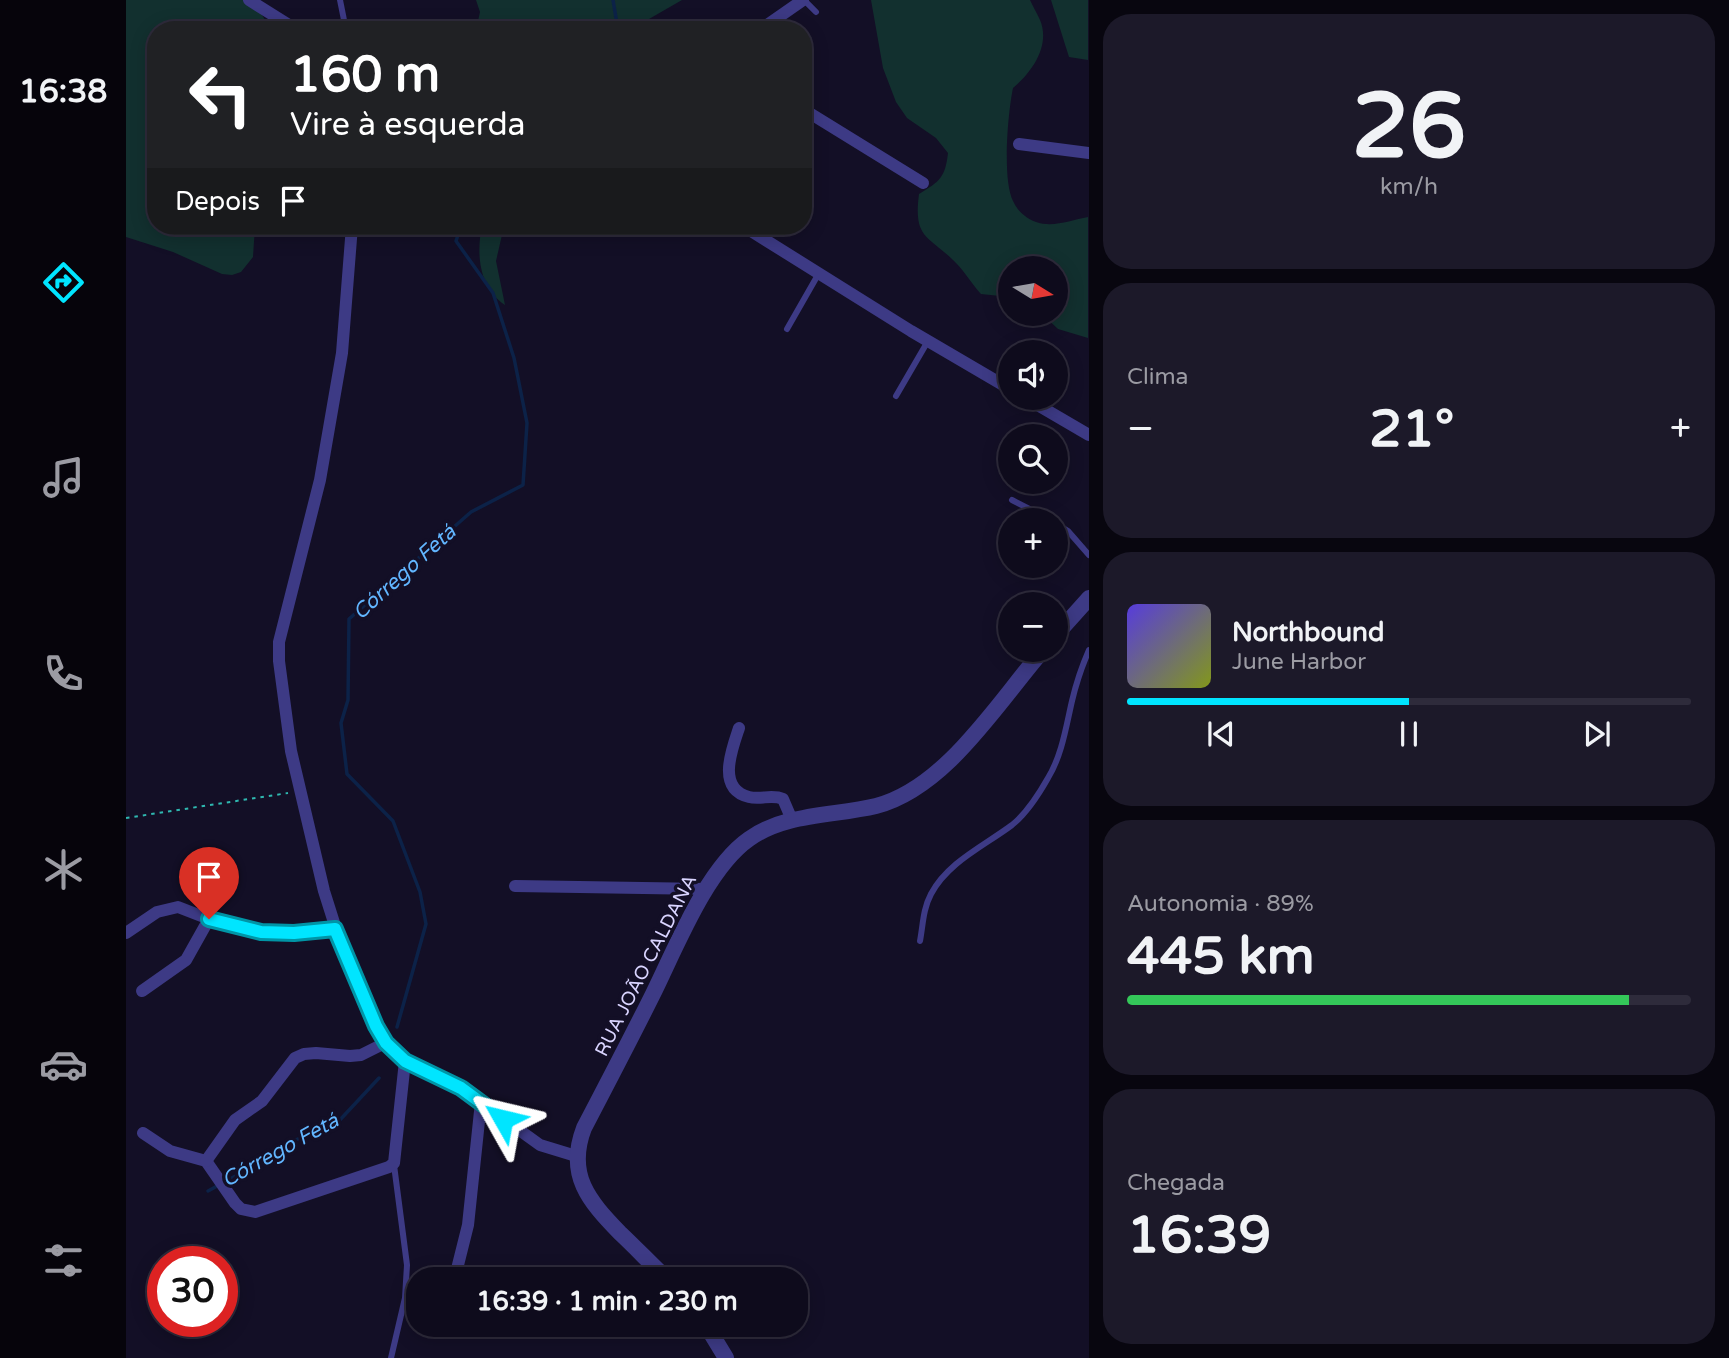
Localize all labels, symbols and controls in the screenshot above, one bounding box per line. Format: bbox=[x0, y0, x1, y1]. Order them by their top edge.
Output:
text: 160 m bbox=[290, 46, 440, 105]
icon: left bbox=[175, 49, 266, 140]
text: 26 bbox=[1352, 72, 1466, 182]
text: 16:38 bbox=[19, 73, 107, 111]
text: Vire à esquerda bbox=[290, 106, 526, 144]
text: km/h bbox=[1380, 173, 1438, 201]
icon: arrive bbox=[274, 182, 312, 220]
text: Depois bbox=[175, 186, 260, 217]
north arrow bbox=[998, 256, 1068, 326]
map controls bbox=[998, 256, 1068, 662]
icon: directions bbox=[39, 258, 88, 307]
button: sound bbox=[998, 340, 1068, 410]
text: Clima bbox=[1127, 363, 1188, 391]
text: 21° bbox=[1369, 398, 1454, 461]
text: − bbox=[1127, 406, 1154, 452]
text: + bbox=[1670, 406, 1691, 452]
button: search bbox=[998, 424, 1068, 494]
icon: music bbox=[39, 453, 88, 502]
button: + bbox=[998, 508, 1068, 578]
water label: Córrego Fetá bbox=[348, 519, 462, 625]
button: − bbox=[998, 592, 1068, 662]
text: Northbound bbox=[1232, 617, 1384, 648]
text: June Harbor bbox=[1232, 648, 1366, 676]
icon: phone bbox=[39, 649, 88, 698]
icon: previous bbox=[1202, 715, 1240, 753]
icon: pause bbox=[1390, 715, 1428, 753]
icon: next bbox=[1578, 715, 1616, 753]
icon: climate bbox=[39, 845, 88, 894]
pin bbox=[179, 847, 239, 919]
icon: arrive bbox=[190, 858, 228, 896]
street label: RUA JOÃO CALDANA bbox=[590, 871, 701, 1060]
text: Autonomia · 89% bbox=[1127, 890, 1314, 918]
text: 445 km bbox=[1127, 925, 1315, 988]
icon: car bbox=[39, 1040, 88, 1089]
position arrow bbox=[466, 1082, 540, 1156]
water label: Córrego Fetá bbox=[217, 1107, 344, 1193]
text: Chegada bbox=[1127, 1169, 1225, 1197]
text: 16:39 bbox=[1127, 1204, 1271, 1267]
icon: filters bbox=[39, 1236, 88, 1285]
speed limit sign: 30 bbox=[147, 1246, 238, 1337]
text: 16:39 · 1 min · 230 m bbox=[476, 1286, 738, 1317]

